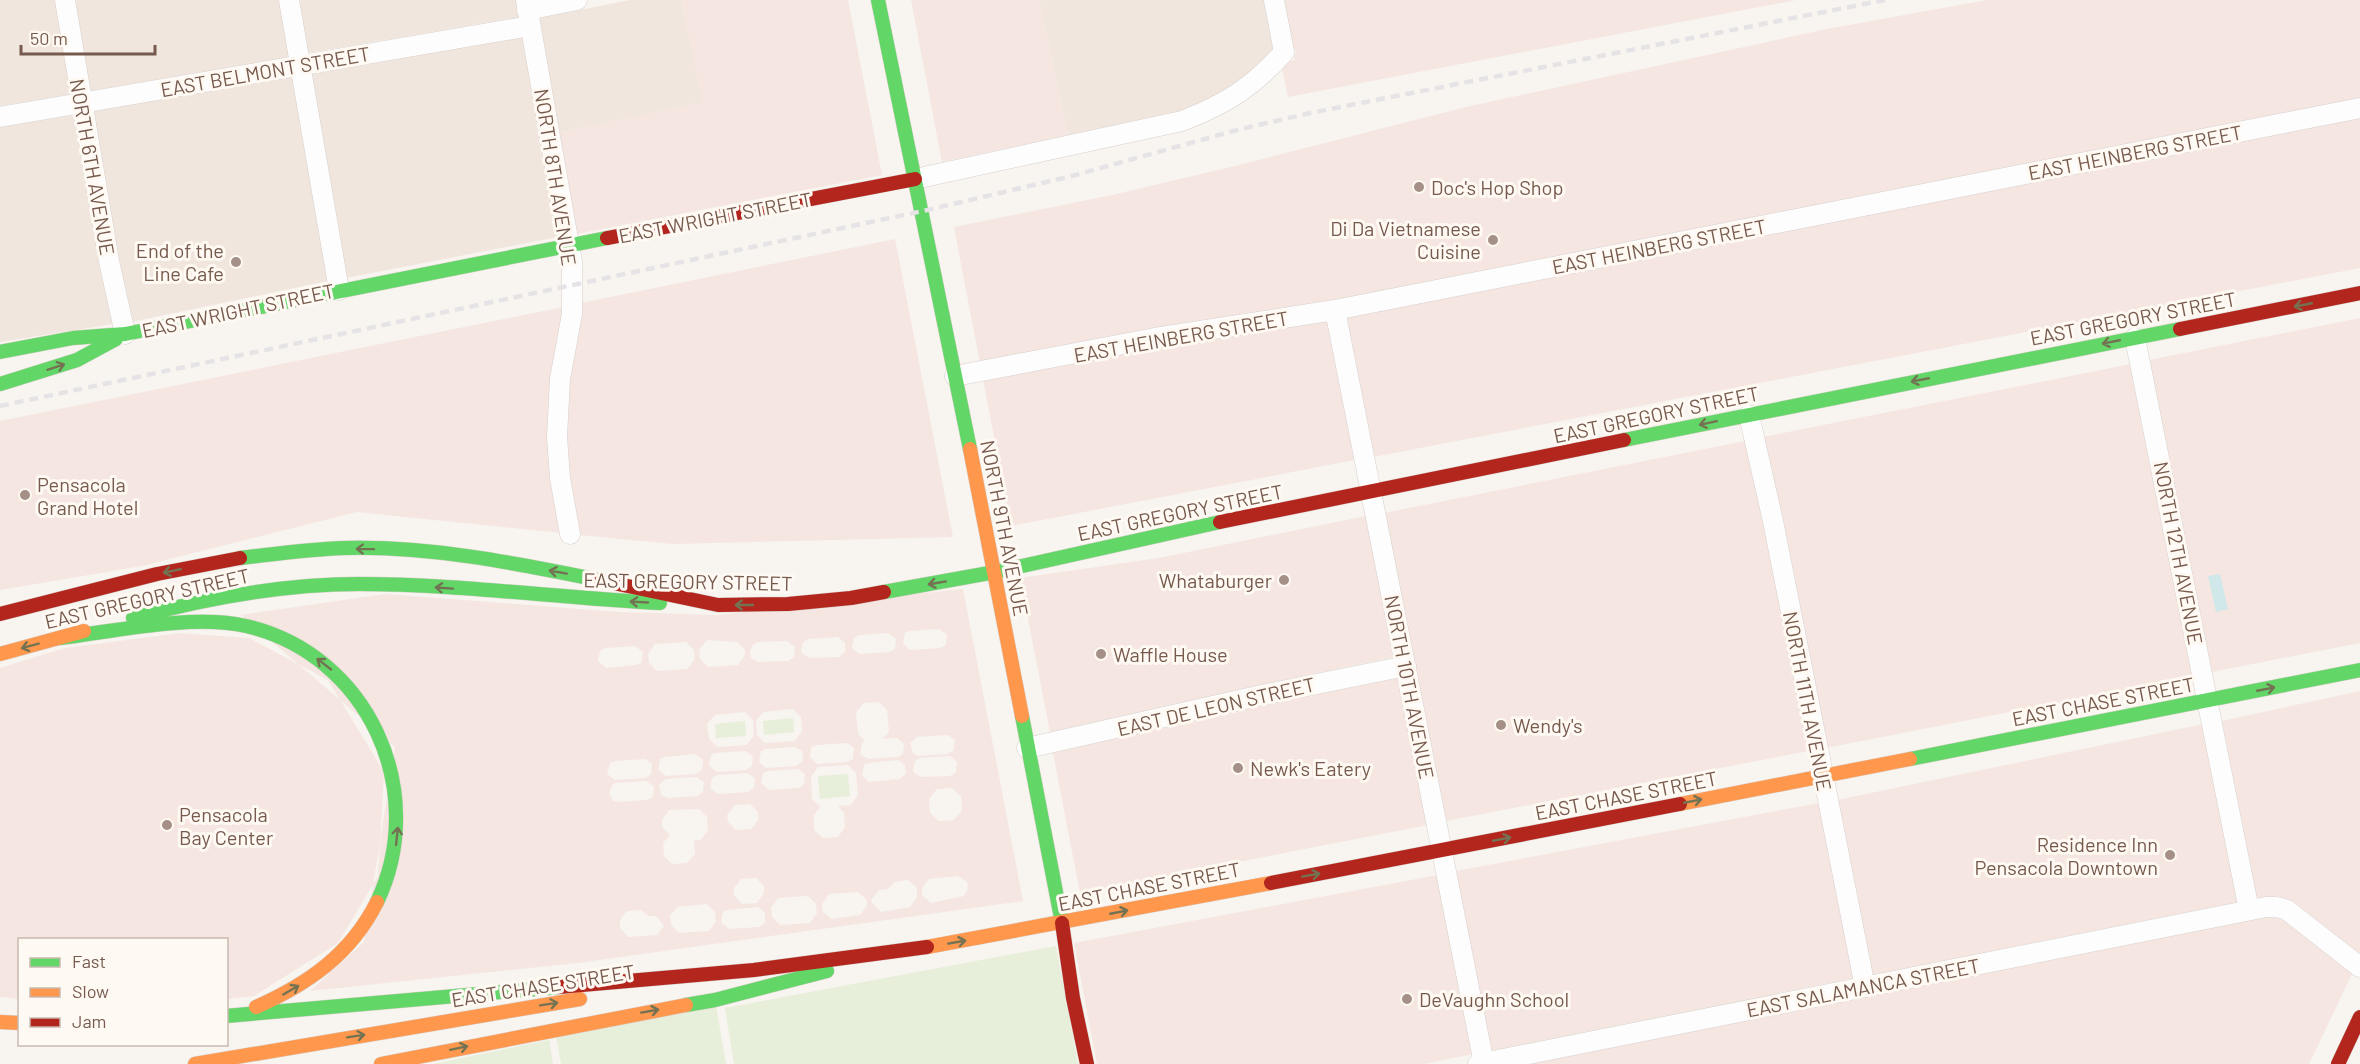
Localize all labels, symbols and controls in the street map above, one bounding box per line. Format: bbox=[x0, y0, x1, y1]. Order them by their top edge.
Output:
scale bar bbox=[21, 18, 154, 56]
text: 50 m bbox=[30, 27, 68, 49]
street label: EAST BELMONT STREET bbox=[158, 41, 372, 101]
street label: NORTH 6TH AVENUE bbox=[66, 77, 120, 257]
street label: NORTH 8TH AVENUE bbox=[530, 87, 582, 267]
street label: EAST HEINBERG STREET bbox=[2026, 119, 2244, 185]
place label: Doc's Hop Shop bbox=[1431, 175, 1563, 199]
marker: Doc's Hop Shop bbox=[1412, 180, 1426, 194]
street label: EAST WRIGHT STREET bbox=[616, 186, 814, 248]
street label: EAST HEINBERG STREET bbox=[1550, 213, 1768, 279]
place label: Di Da Vietnamese Cuisine bbox=[1330, 216, 1481, 263]
marker: Di Da Vietnamese Cuisine bbox=[1486, 233, 1500, 247]
place label: End of the Line Cafe bbox=[136, 238, 224, 285]
marker: End of the Line Cafe bbox=[229, 255, 243, 269]
street label: EAST WRIGHT STREET bbox=[139, 278, 337, 342]
street label: EAST GREGORY STREET bbox=[2028, 286, 2238, 350]
one-way arrow bbox=[2293, 300, 2313, 311]
street label: EAST HEINBERG STREET bbox=[1072, 305, 1290, 367]
one-way arrow bbox=[2102, 337, 2121, 349]
one-way arrow bbox=[46, 361, 65, 372]
one-way arrow bbox=[1911, 375, 1930, 386]
street label: EAST GREGORY STREET bbox=[1551, 381, 1761, 447]
one-way arrow bbox=[1699, 418, 1719, 429]
street label: NORTH 9TH AVENUE bbox=[976, 438, 1034, 618]
street label: NORTH 12TH AVENUE bbox=[2149, 459, 2209, 647]
place label: Pensacola Grand Hotel bbox=[37, 472, 138, 519]
street label: EAST GREGORY STREET bbox=[1075, 479, 1285, 545]
marker: Pensacola Grand Hotel bbox=[18, 488, 32, 502]
one-way arrow bbox=[355, 543, 375, 555]
street label: EAST GREGORY STREET bbox=[42, 563, 252, 633]
one-way arrow bbox=[162, 566, 182, 577]
one-way arrow bbox=[549, 567, 568, 578]
street label: EAST GREGORY STREET bbox=[583, 567, 793, 595]
place label: Whataburger bbox=[1159, 568, 1272, 592]
marker: Whataburger bbox=[1277, 573, 1291, 587]
one-way arrow bbox=[928, 578, 947, 589]
one-way arrow bbox=[435, 583, 455, 594]
street label: NORTH 10TH AVENUE bbox=[1380, 593, 1440, 781]
one-way arrow bbox=[629, 597, 649, 608]
one-way arrow bbox=[734, 599, 754, 611]
street label: NORTH 11TH AVENUE bbox=[1779, 609, 1837, 793]
one-way arrow bbox=[21, 641, 40, 652]
place label: Waffle House bbox=[1113, 642, 1228, 666]
marker: Waffle House bbox=[1094, 647, 1108, 661]
one-way arrow bbox=[316, 658, 332, 670]
street label: EAST DE LEON STREET bbox=[1115, 672, 1317, 740]
street label: EAST CHASE STREET bbox=[2010, 672, 2196, 730]
one-way arrow bbox=[2256, 683, 2275, 694]
place label: Wendy's bbox=[1513, 713, 1583, 737]
marker: Wendy's bbox=[1494, 718, 1508, 732]
place label: Newk's Eatery bbox=[1250, 756, 1371, 780]
marker: Newk's Eatery bbox=[1231, 761, 1245, 775]
street label: EAST CHASE STREET bbox=[1533, 766, 1719, 824]
one-way arrow bbox=[1683, 795, 1703, 806]
place label: Pensacola Bay Center bbox=[179, 802, 273, 849]
marker: Pensacola Bay Center bbox=[160, 818, 174, 832]
one-way arrow bbox=[392, 826, 403, 846]
place label: Residence Inn Pensacola Downtown bbox=[1974, 832, 2158, 879]
one-way arrow bbox=[1492, 833, 1512, 844]
marker: Residence Inn Pensacola Downtown bbox=[2163, 848, 2177, 862]
street label: EAST CHASE STREET bbox=[1056, 857, 1242, 915]
one-way arrow bbox=[1300, 869, 1320, 880]
one-way arrow bbox=[1109, 906, 1128, 917]
one-way arrow bbox=[946, 936, 966, 947]
legend bbox=[18, 938, 228, 1046]
text: Fast bbox=[72, 950, 106, 972]
street label: EAST SALAMANCA STREET bbox=[1744, 953, 1982, 1021]
street label: EAST CHASE STREET bbox=[450, 959, 636, 1011]
text: Slow bbox=[72, 980, 109, 1002]
one-way arrow bbox=[282, 984, 299, 996]
place label: DeVaughn School bbox=[1419, 987, 1569, 1011]
marker: DeVaughn School bbox=[1400, 992, 1414, 1006]
one-way arrow bbox=[538, 998, 558, 1009]
one-way arrow bbox=[640, 1005, 660, 1016]
text: Jam bbox=[72, 1010, 106, 1032]
one-way arrow bbox=[346, 1030, 366, 1041]
one-way arrow bbox=[449, 1042, 468, 1053]

